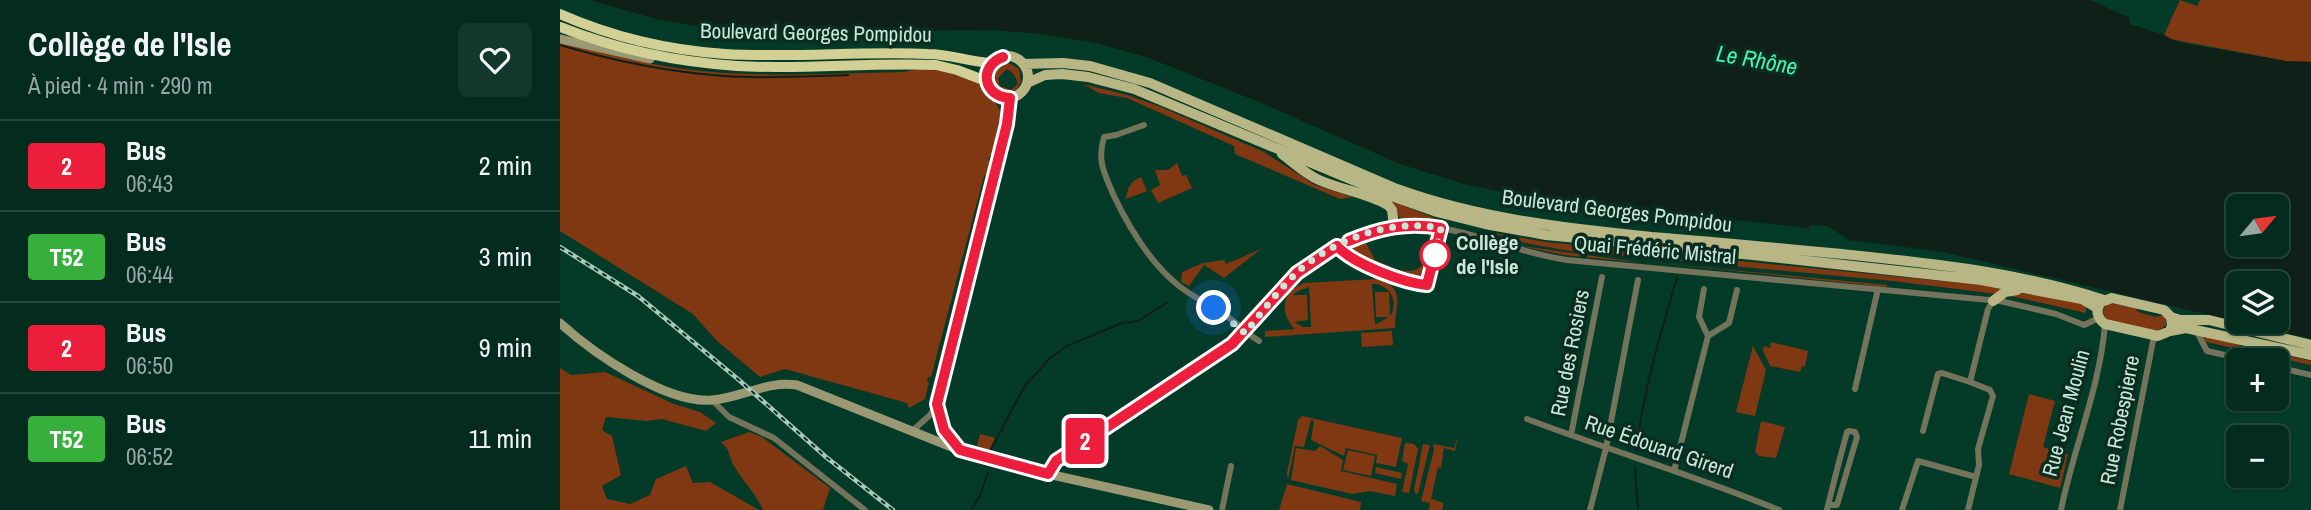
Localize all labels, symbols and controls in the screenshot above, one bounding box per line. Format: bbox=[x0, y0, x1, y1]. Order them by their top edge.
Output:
street label: Boulevard Georges Pompidou bbox=[700, 16, 932, 49]
text: Collège de l'Isle bbox=[28, 22, 231, 66]
button: heart bbox=[458, 23, 532, 97]
water label: Le Rhône bbox=[1714, 37, 1800, 82]
text: À pied · 4 min · 290 m bbox=[28, 70, 213, 101]
text: Bus bbox=[126, 133, 166, 168]
text: 2 min bbox=[479, 148, 532, 183]
text: 2 bbox=[61, 150, 72, 182]
text: 06:43 bbox=[126, 168, 173, 199]
street label: Boulevard Georges Pompidou bbox=[1500, 182, 1734, 239]
north arrow bbox=[2226, 194, 2289, 257]
map controls bbox=[2226, 194, 2289, 488]
text: Bus bbox=[126, 224, 166, 259]
place label: Collège de l'Isle bbox=[1456, 228, 1519, 281]
street label: Quai Frédéric Mistral bbox=[1573, 228, 1737, 271]
text: 3 min bbox=[479, 239, 532, 274]
marker: Collège de l'Isle bbox=[1420, 240, 1450, 270]
text: T52 bbox=[50, 241, 83, 273]
text: 06:44 bbox=[126, 259, 173, 290]
button: layers bbox=[2226, 271, 2289, 334]
street label: Rue des Rosiers bbox=[1543, 287, 1596, 419]
your location bbox=[1196, 290, 1231, 325]
text: Bus bbox=[126, 315, 166, 350]
text: 9 min bbox=[479, 330, 532, 365]
text: 2 bbox=[61, 332, 72, 364]
street label: Rue Jean Moulin bbox=[2035, 346, 2096, 479]
button: + bbox=[2226, 348, 2289, 411]
text: 06:50 bbox=[126, 350, 173, 381]
street label: Rue Robespierre bbox=[2093, 353, 2146, 487]
text: Bus bbox=[126, 406, 166, 441]
street label: Rue Édouard Girerd bbox=[1581, 408, 1737, 485]
line badge: 2 bbox=[1062, 418, 1108, 464]
text: 11 min bbox=[468, 421, 532, 456]
text: T52 bbox=[50, 423, 83, 455]
text: 2 bbox=[1080, 425, 1090, 457]
button: − bbox=[2226, 425, 2289, 488]
text: 06:52 bbox=[126, 441, 173, 472]

